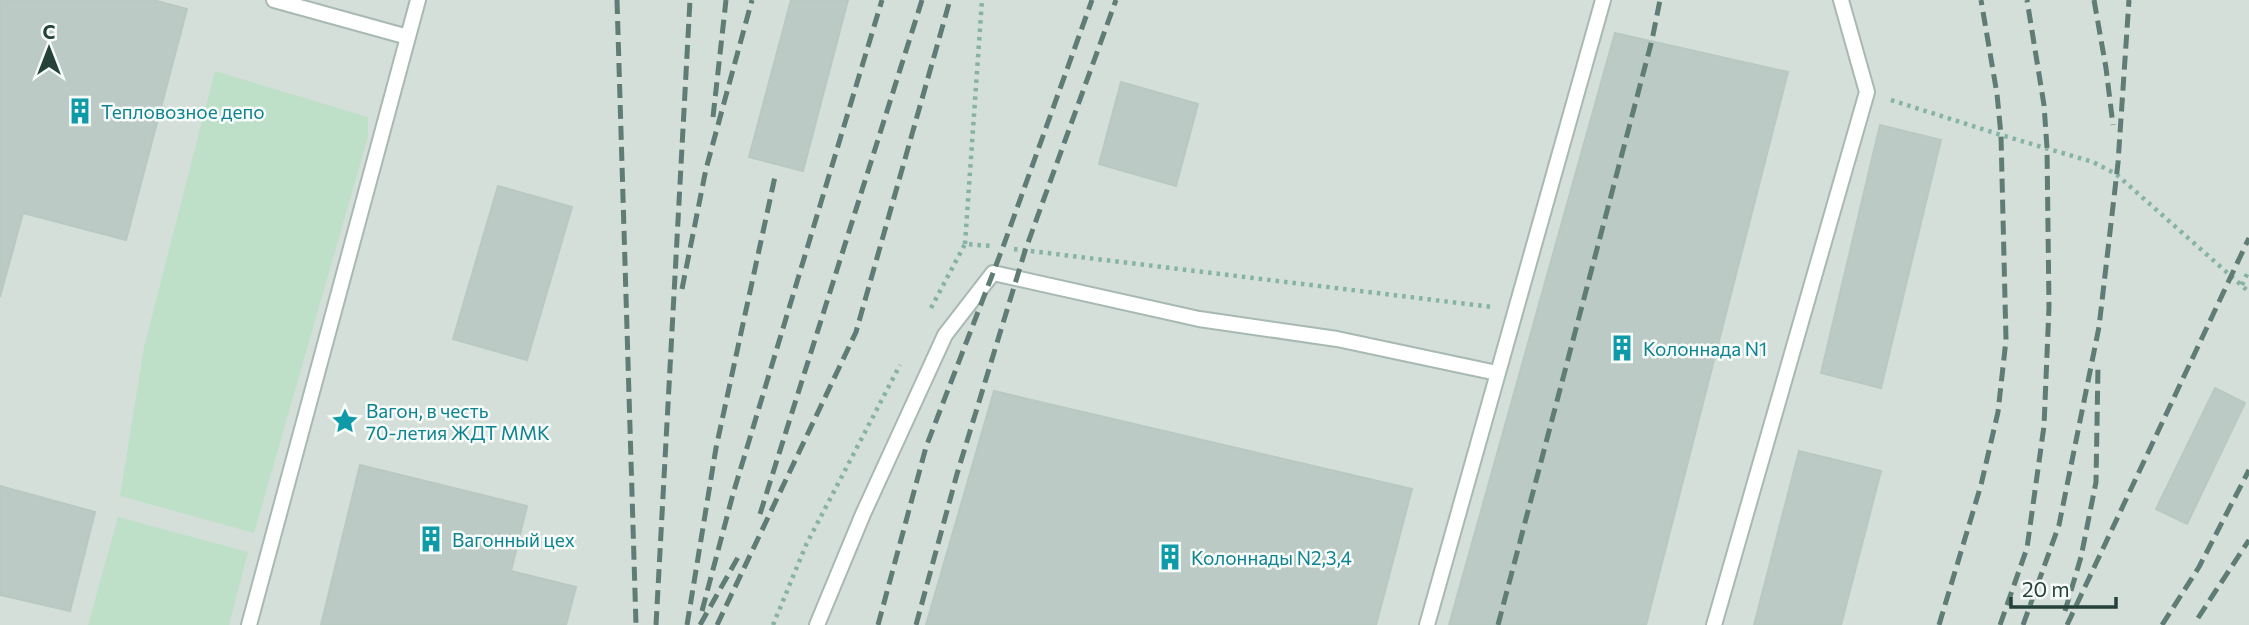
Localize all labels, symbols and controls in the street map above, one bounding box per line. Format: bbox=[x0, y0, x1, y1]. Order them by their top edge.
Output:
north arrow bbox=[14, 14, 84, 84]
text: С bbox=[43, 20, 56, 43]
building icon: Тепловозное депо bbox=[65, 96, 95, 126]
place label: Тепловозное депо bbox=[101, 100, 265, 123]
building icon: Колоннада N1 bbox=[1607, 333, 1637, 363]
place label: Колоннада N1 bbox=[1643, 337, 1767, 360]
place label: Вагон, в честь 70-летия ЖДТ ММК bbox=[366, 399, 550, 444]
place icon: Вагон, в честь 70-летия ЖДТ ММК bbox=[330, 406, 360, 436]
building icon: Вагонный цех bbox=[416, 524, 446, 554]
place label: Вагонный цех bbox=[452, 528, 575, 551]
building icon: Колоннады N2,3,4 bbox=[1155, 542, 1185, 572]
place label: Колоннады N2,3,4 bbox=[1191, 546, 1352, 569]
scale bar bbox=[2011, 566, 2116, 610]
text: 20 m bbox=[2022, 576, 2070, 601]

